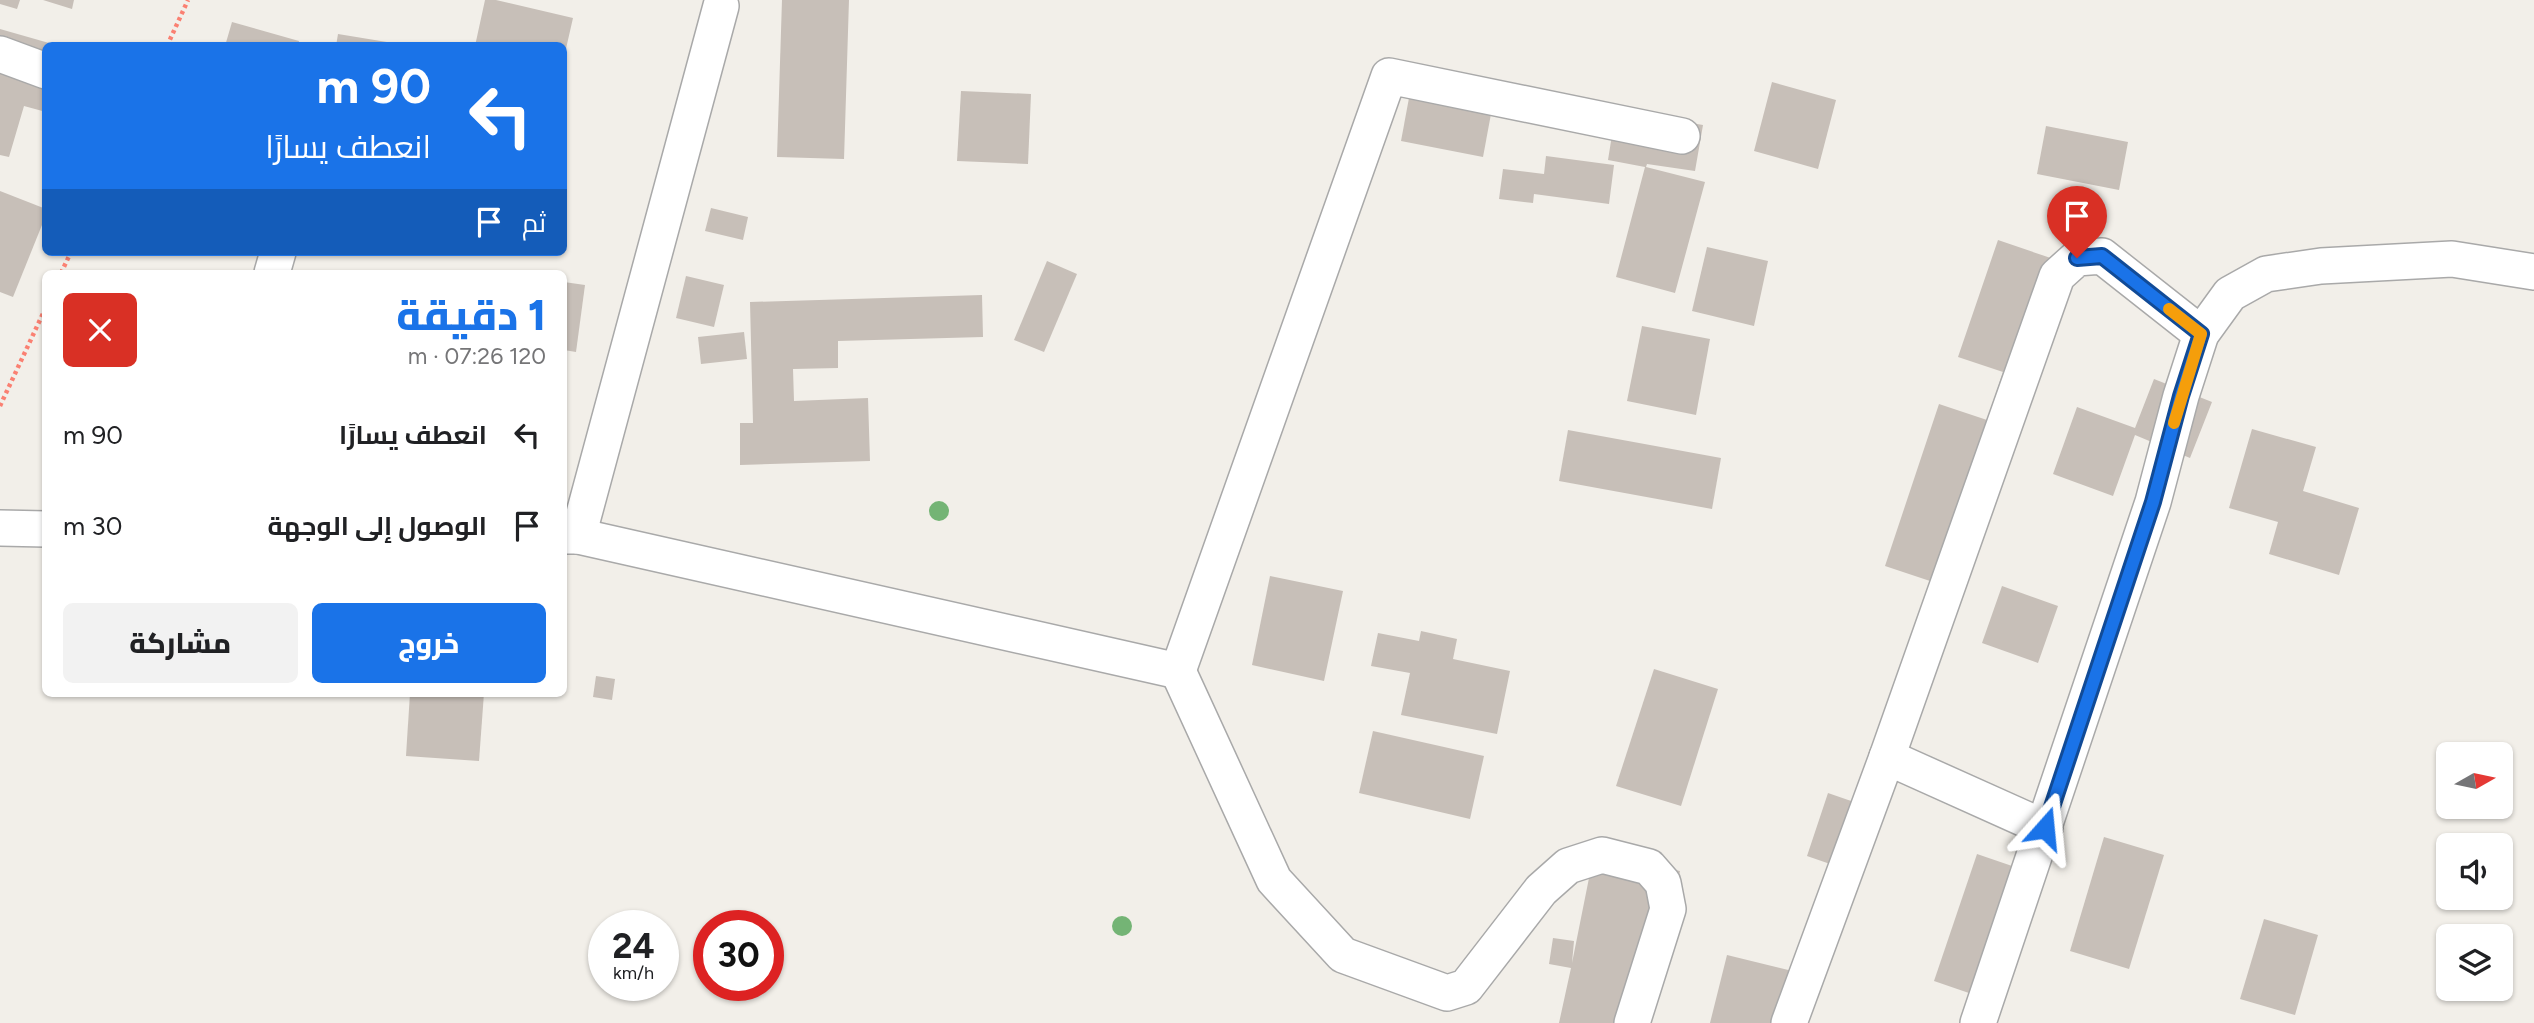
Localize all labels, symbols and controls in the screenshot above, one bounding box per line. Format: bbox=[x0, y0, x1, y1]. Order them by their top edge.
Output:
text: 90 m bbox=[316, 56, 431, 115]
icon: left bbox=[455, 70, 546, 161]
text: انعطف يسارًا bbox=[265, 128, 431, 166]
pin bbox=[2047, 186, 2107, 258]
icon: arrive bbox=[2058, 197, 2096, 235]
icon: arrive bbox=[470, 203, 508, 241]
text: ثم bbox=[522, 207, 546, 239]
text: 1 دقيقة bbox=[396, 290, 546, 341]
button: close bbox=[63, 293, 137, 367]
text: 120 m · 07:26 bbox=[408, 342, 546, 370]
icon: left bbox=[508, 416, 546, 454]
text: 90 m bbox=[63, 419, 123, 451]
text: انعطف يسارًا bbox=[339, 419, 487, 451]
icon: arrive bbox=[508, 507, 546, 545]
text: 30 m bbox=[63, 510, 122, 542]
text: الوصول إلى الوجهة bbox=[267, 510, 487, 542]
button: مشاركة bbox=[63, 603, 298, 683]
button: خروج bbox=[312, 603, 546, 683]
north arrow bbox=[2436, 742, 2513, 819]
map controls bbox=[2436, 742, 2513, 1001]
position arrow bbox=[2008, 791, 2082, 865]
button: sound bbox=[2436, 833, 2513, 910]
speed limit sign: 30 bbox=[693, 910, 784, 1001]
button: layers bbox=[2436, 924, 2513, 1001]
text: 24 bbox=[612, 925, 655, 967]
text: km/h bbox=[613, 962, 654, 984]

